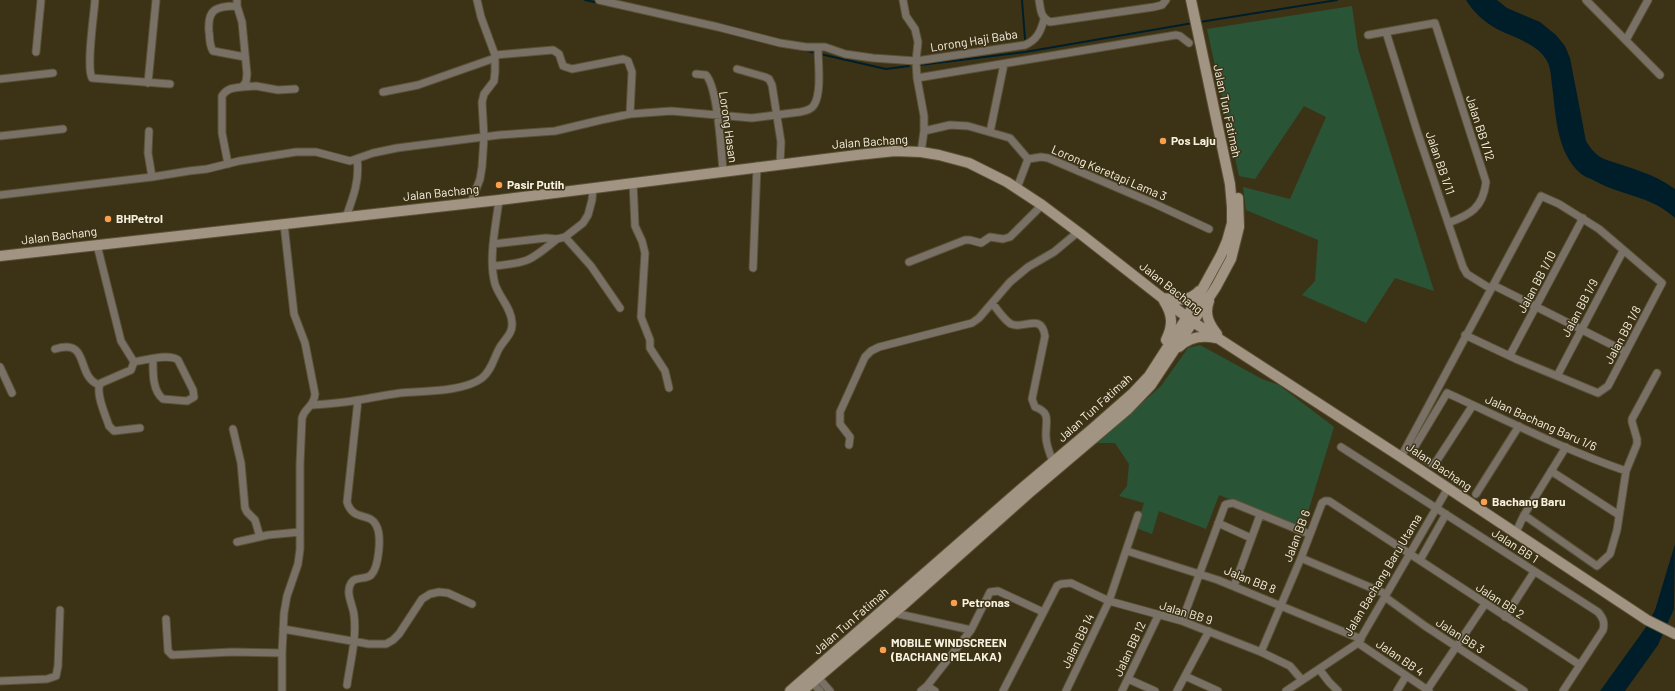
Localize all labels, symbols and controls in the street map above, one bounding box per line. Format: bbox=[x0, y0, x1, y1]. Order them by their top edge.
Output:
street label: Lorong Haji Baba bbox=[929, 27, 1019, 55]
street label: Jalan Tun Fatimah bbox=[1210, 63, 1244, 159]
street label: Lorong Hasan bbox=[716, 90, 740, 164]
street label: Jalan BB 1/12 bbox=[1463, 93, 1497, 163]
street label: Jalan BB 1/11 bbox=[1422, 130, 1458, 196]
street label: Jalan Bachang bbox=[832, 132, 908, 152]
place label: Pos Laju bbox=[1171, 134, 1216, 148]
marker: Pos Laju bbox=[1158, 136, 1168, 146]
street label: Lorong Keretapi Lama 3 bbox=[1049, 142, 1169, 204]
place label: Pasir Putih bbox=[507, 178, 564, 192]
marker: Pasir Putih bbox=[494, 180, 504, 190]
street label: Jalan Bachang bbox=[402, 182, 480, 204]
place label: BHPetrol bbox=[116, 212, 163, 226]
marker: BHPetrol bbox=[103, 214, 113, 224]
street label: Jalan Bachang bbox=[20, 224, 98, 248]
street label: Jalan BB 1/10 bbox=[1515, 248, 1559, 316]
street label: Jalan Bachang bbox=[1137, 259, 1205, 317]
street label: Jalan BB 1/9 bbox=[1559, 277, 1601, 339]
street label: Jalan BB 1/8 bbox=[1602, 304, 1644, 366]
street label: Jalan Tun Fatimah bbox=[1055, 371, 1135, 445]
street label: Jalan Bachang Baru 1/6 bbox=[1483, 392, 1599, 454]
street label: Jalan Bachang bbox=[1403, 440, 1475, 494]
place label: Bachang Baru bbox=[1492, 495, 1566, 509]
marker: Bachang Baru bbox=[1479, 497, 1489, 507]
street label: Jalan BB 6 bbox=[1281, 508, 1313, 564]
street label: Jalan Bachang Baru Utama bbox=[1341, 511, 1425, 639]
street label: Jalan BB 1 bbox=[1489, 526, 1541, 566]
street label: Jalan BB 8 bbox=[1222, 563, 1278, 597]
street label: Jalan BB 2 bbox=[1473, 580, 1527, 622]
street label: Jalan Tun Fatimah bbox=[810, 584, 892, 658]
place label: Petronas bbox=[962, 596, 1010, 610]
marker: Petronas bbox=[949, 598, 959, 608]
street label: Jalan BB 9 bbox=[1158, 598, 1214, 628]
street label: Jalan BB 14 bbox=[1059, 611, 1097, 671]
street label: Jalan BB 3 bbox=[1433, 615, 1487, 657]
street label: Jalan BB 12 bbox=[1111, 619, 1149, 679]
place label: MOBILE WINDSCREEN (BACHANG MELAKA) bbox=[891, 636, 1007, 664]
street label: Jalan BB 4 bbox=[1373, 637, 1427, 679]
marker: MOBILE WINDSCREEN (BACHANG MELAKA) bbox=[878, 645, 888, 655]

